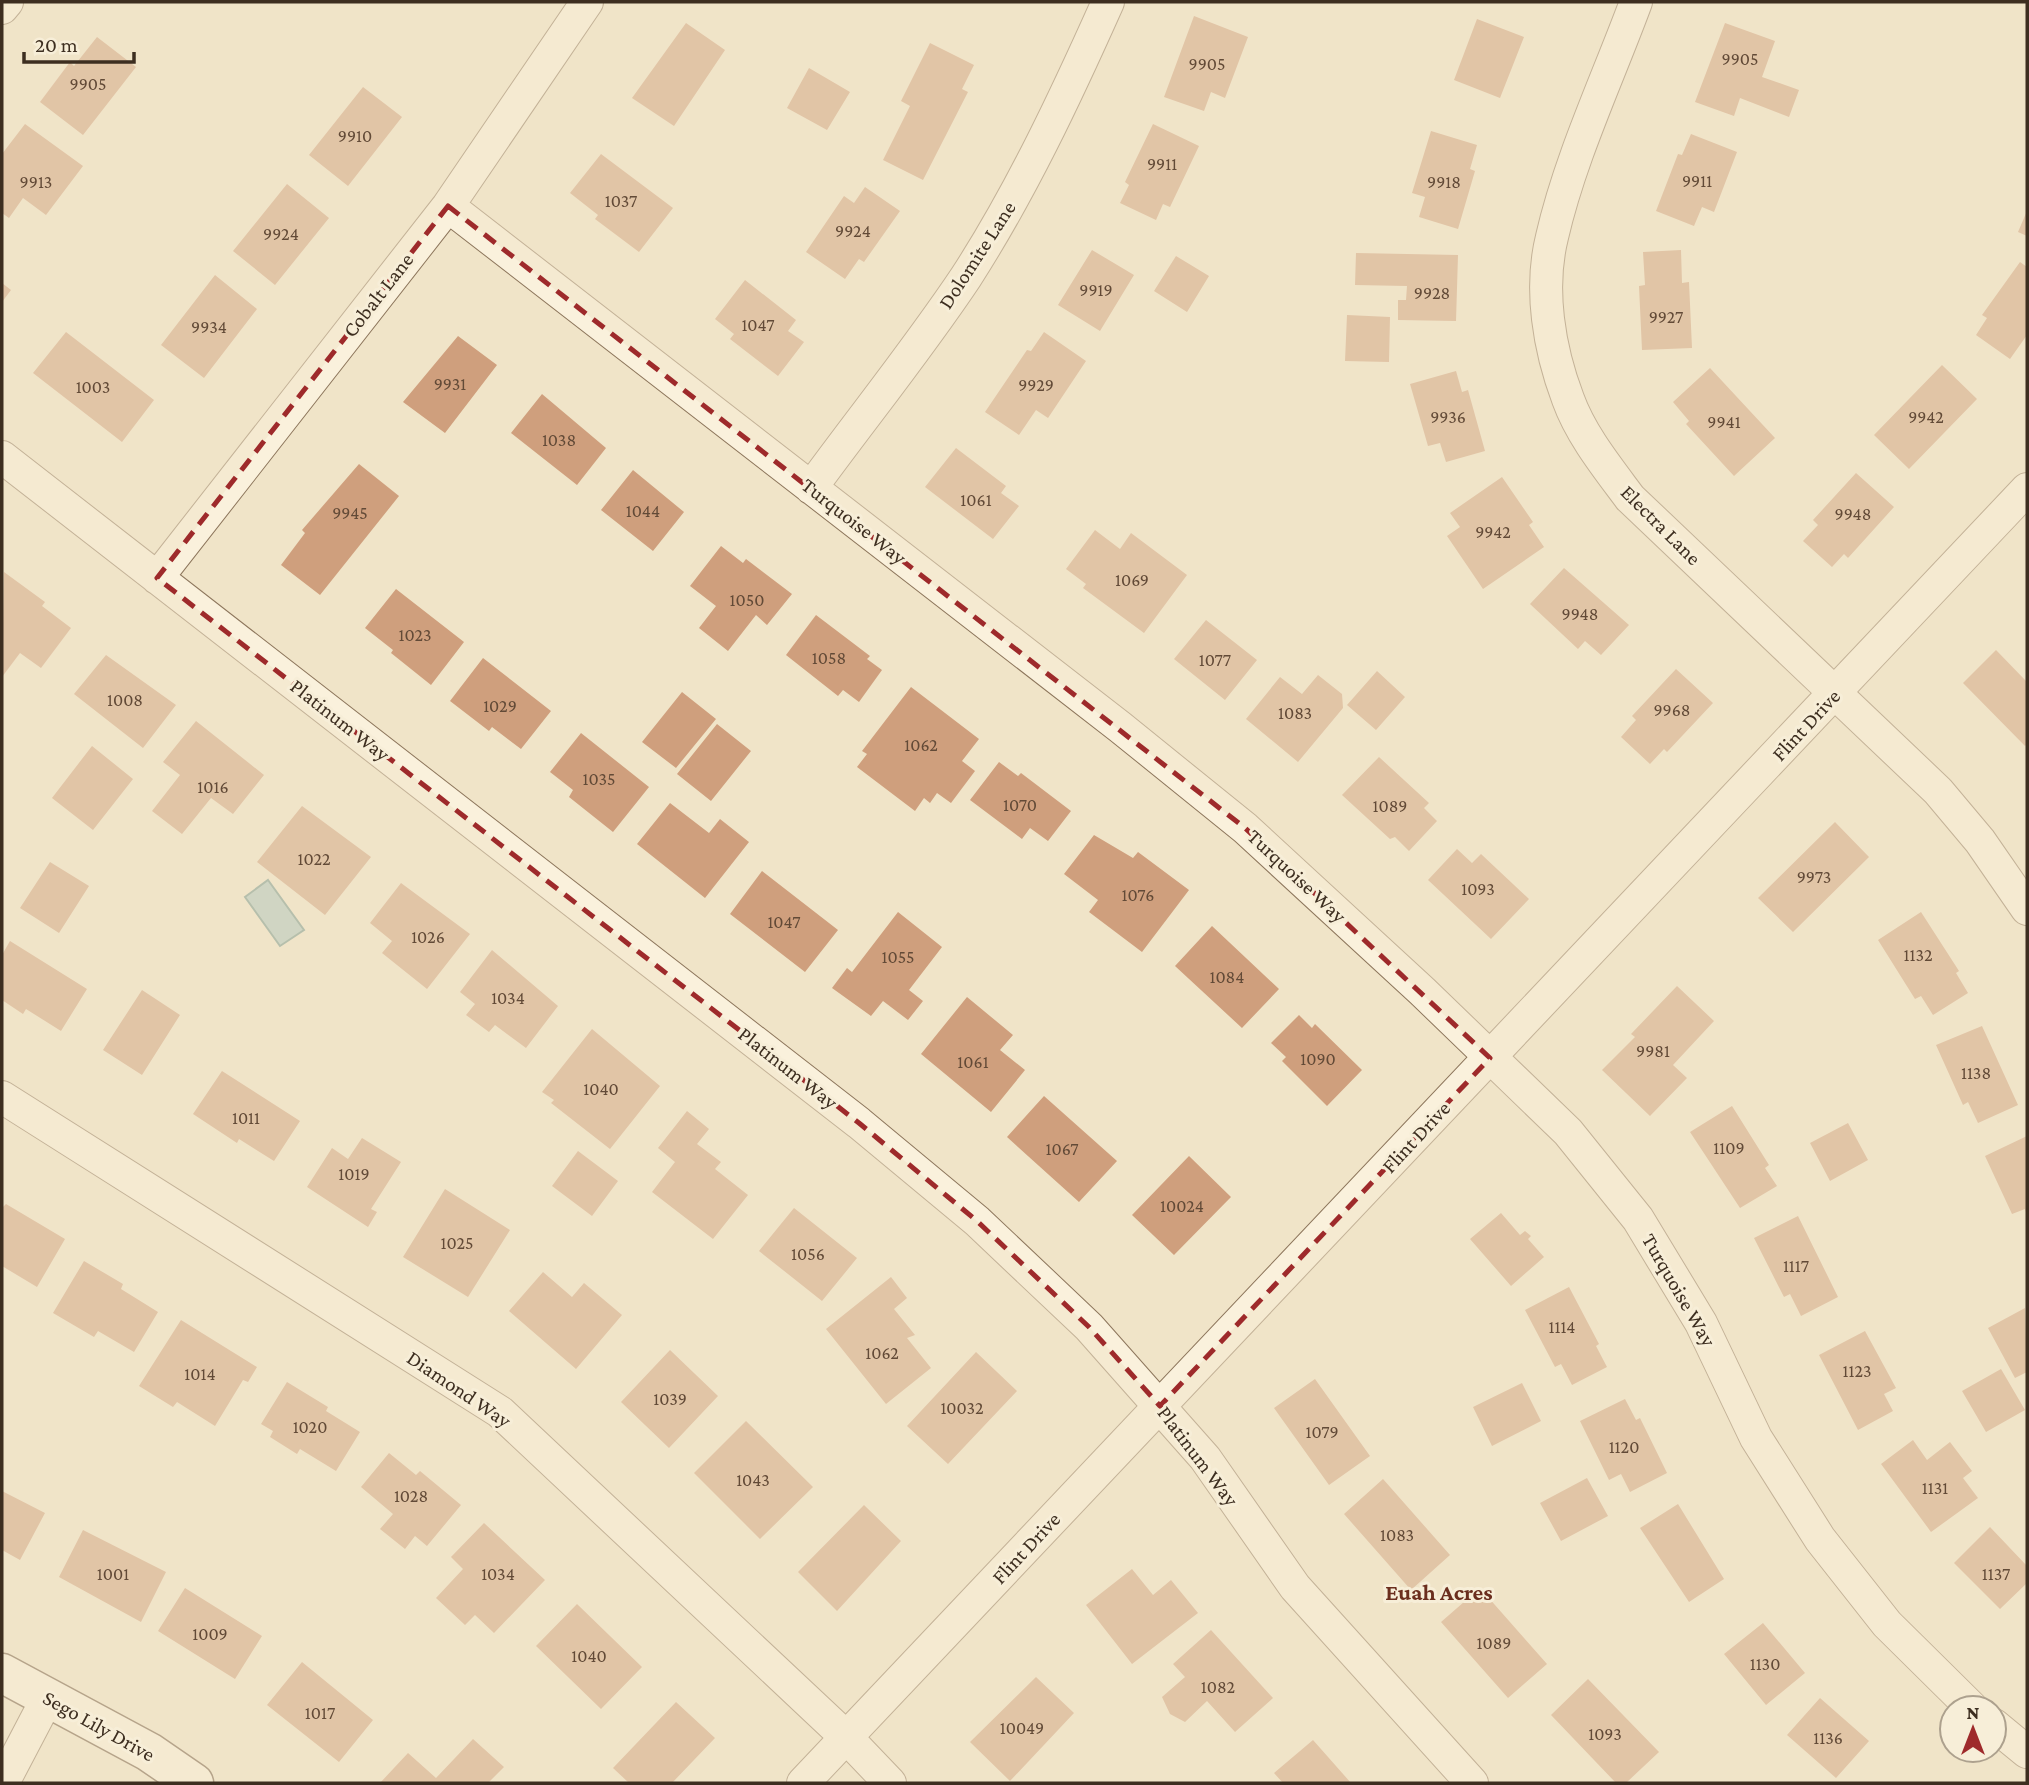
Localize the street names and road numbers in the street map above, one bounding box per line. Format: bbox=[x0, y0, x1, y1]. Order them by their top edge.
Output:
street label: Dolomite Lane bbox=[933, 197, 1021, 313]
street label: Cobalt Lane bbox=[338, 248, 418, 342]
street label: Turquoise Way bbox=[797, 473, 911, 570]
street label: Electra Lane bbox=[1616, 480, 1706, 570]
street label: Platinum Way bbox=[286, 674, 395, 766]
street label: Flint Drive bbox=[1767, 684, 1845, 766]
street label: Turquoise Way bbox=[1243, 824, 1352, 928]
street label: Platinum Way bbox=[734, 1022, 843, 1114]
street label: Flint Drive bbox=[1377, 1096, 1455, 1178]
street label: Turquoise Way bbox=[1637, 1229, 1721, 1351]
street label: Diamond Way bbox=[402, 1345, 516, 1433]
street label: Platinum Way bbox=[1153, 1401, 1244, 1511]
street label: Flint Drive bbox=[987, 1507, 1065, 1589]
street label: Sego Lily Drive bbox=[39, 1685, 159, 1767]

